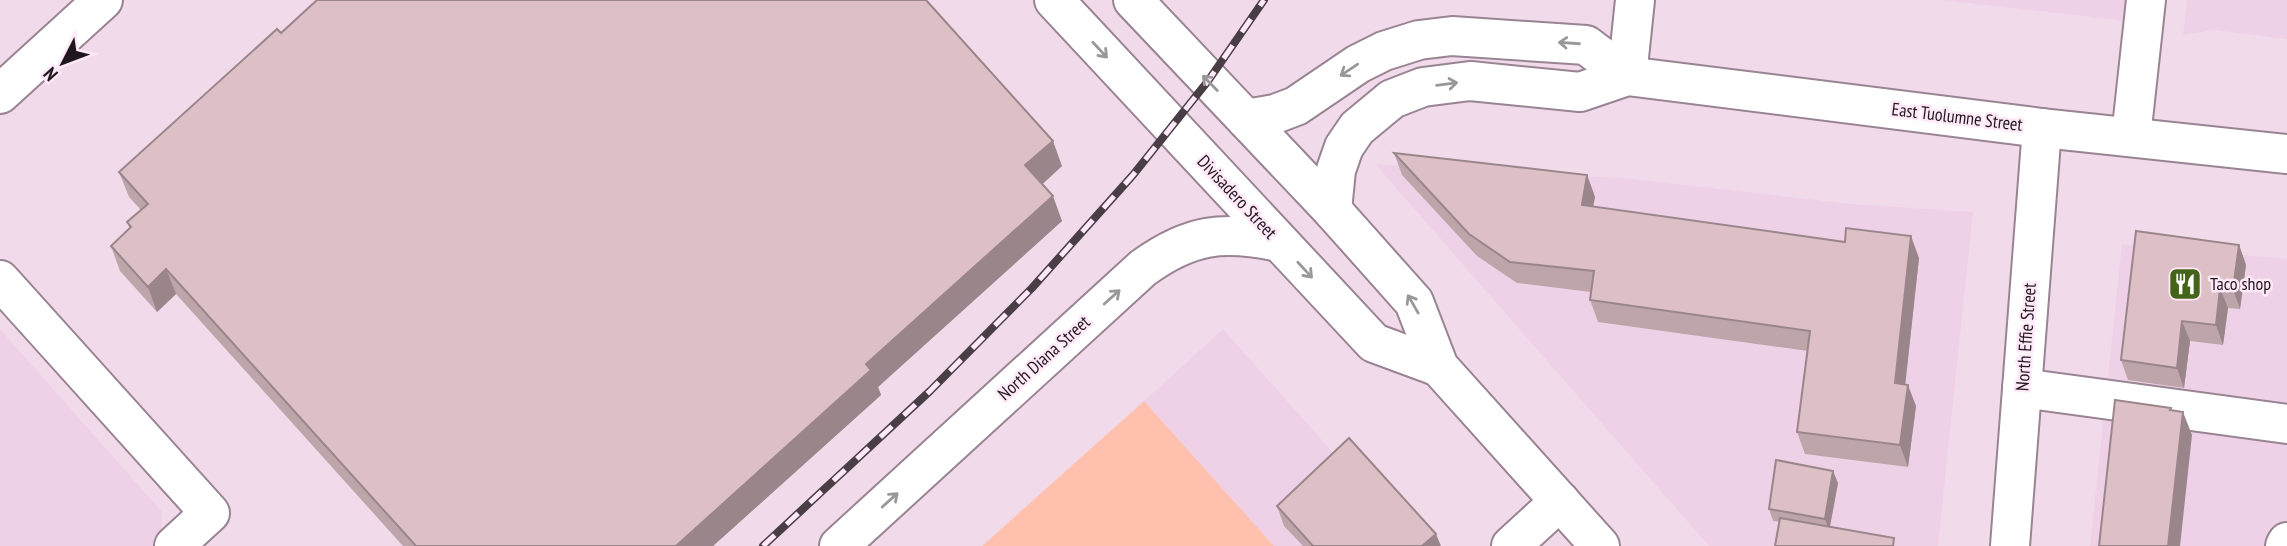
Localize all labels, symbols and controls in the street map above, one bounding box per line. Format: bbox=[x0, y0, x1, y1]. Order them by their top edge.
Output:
north arrow bbox=[28, 28, 98, 98]
one-way arrow bbox=[1558, 37, 1581, 50]
one-way arrow bbox=[1092, 41, 1109, 58]
text: N bbox=[38, 63, 63, 86]
one-way arrow bbox=[1340, 63, 1359, 77]
one-way arrow bbox=[1202, 75, 1219, 92]
one-way arrow bbox=[1435, 78, 1457, 91]
street label: East Tuolumne Street bbox=[1890, 97, 2024, 136]
street label: Divisadero Street bbox=[1193, 150, 1282, 243]
one-way arrow bbox=[1297, 261, 1314, 278]
restaurant icon: Taco shop bbox=[2166, 265, 2204, 303]
place label: Taco shop bbox=[2210, 272, 2271, 295]
street label: North Effie Street bbox=[2010, 282, 2041, 392]
one-way arrow bbox=[1103, 288, 1120, 305]
one-way arrow bbox=[1406, 295, 1420, 315]
street label: North Diana Street bbox=[993, 310, 1095, 405]
one-way arrow bbox=[881, 492, 899, 508]

